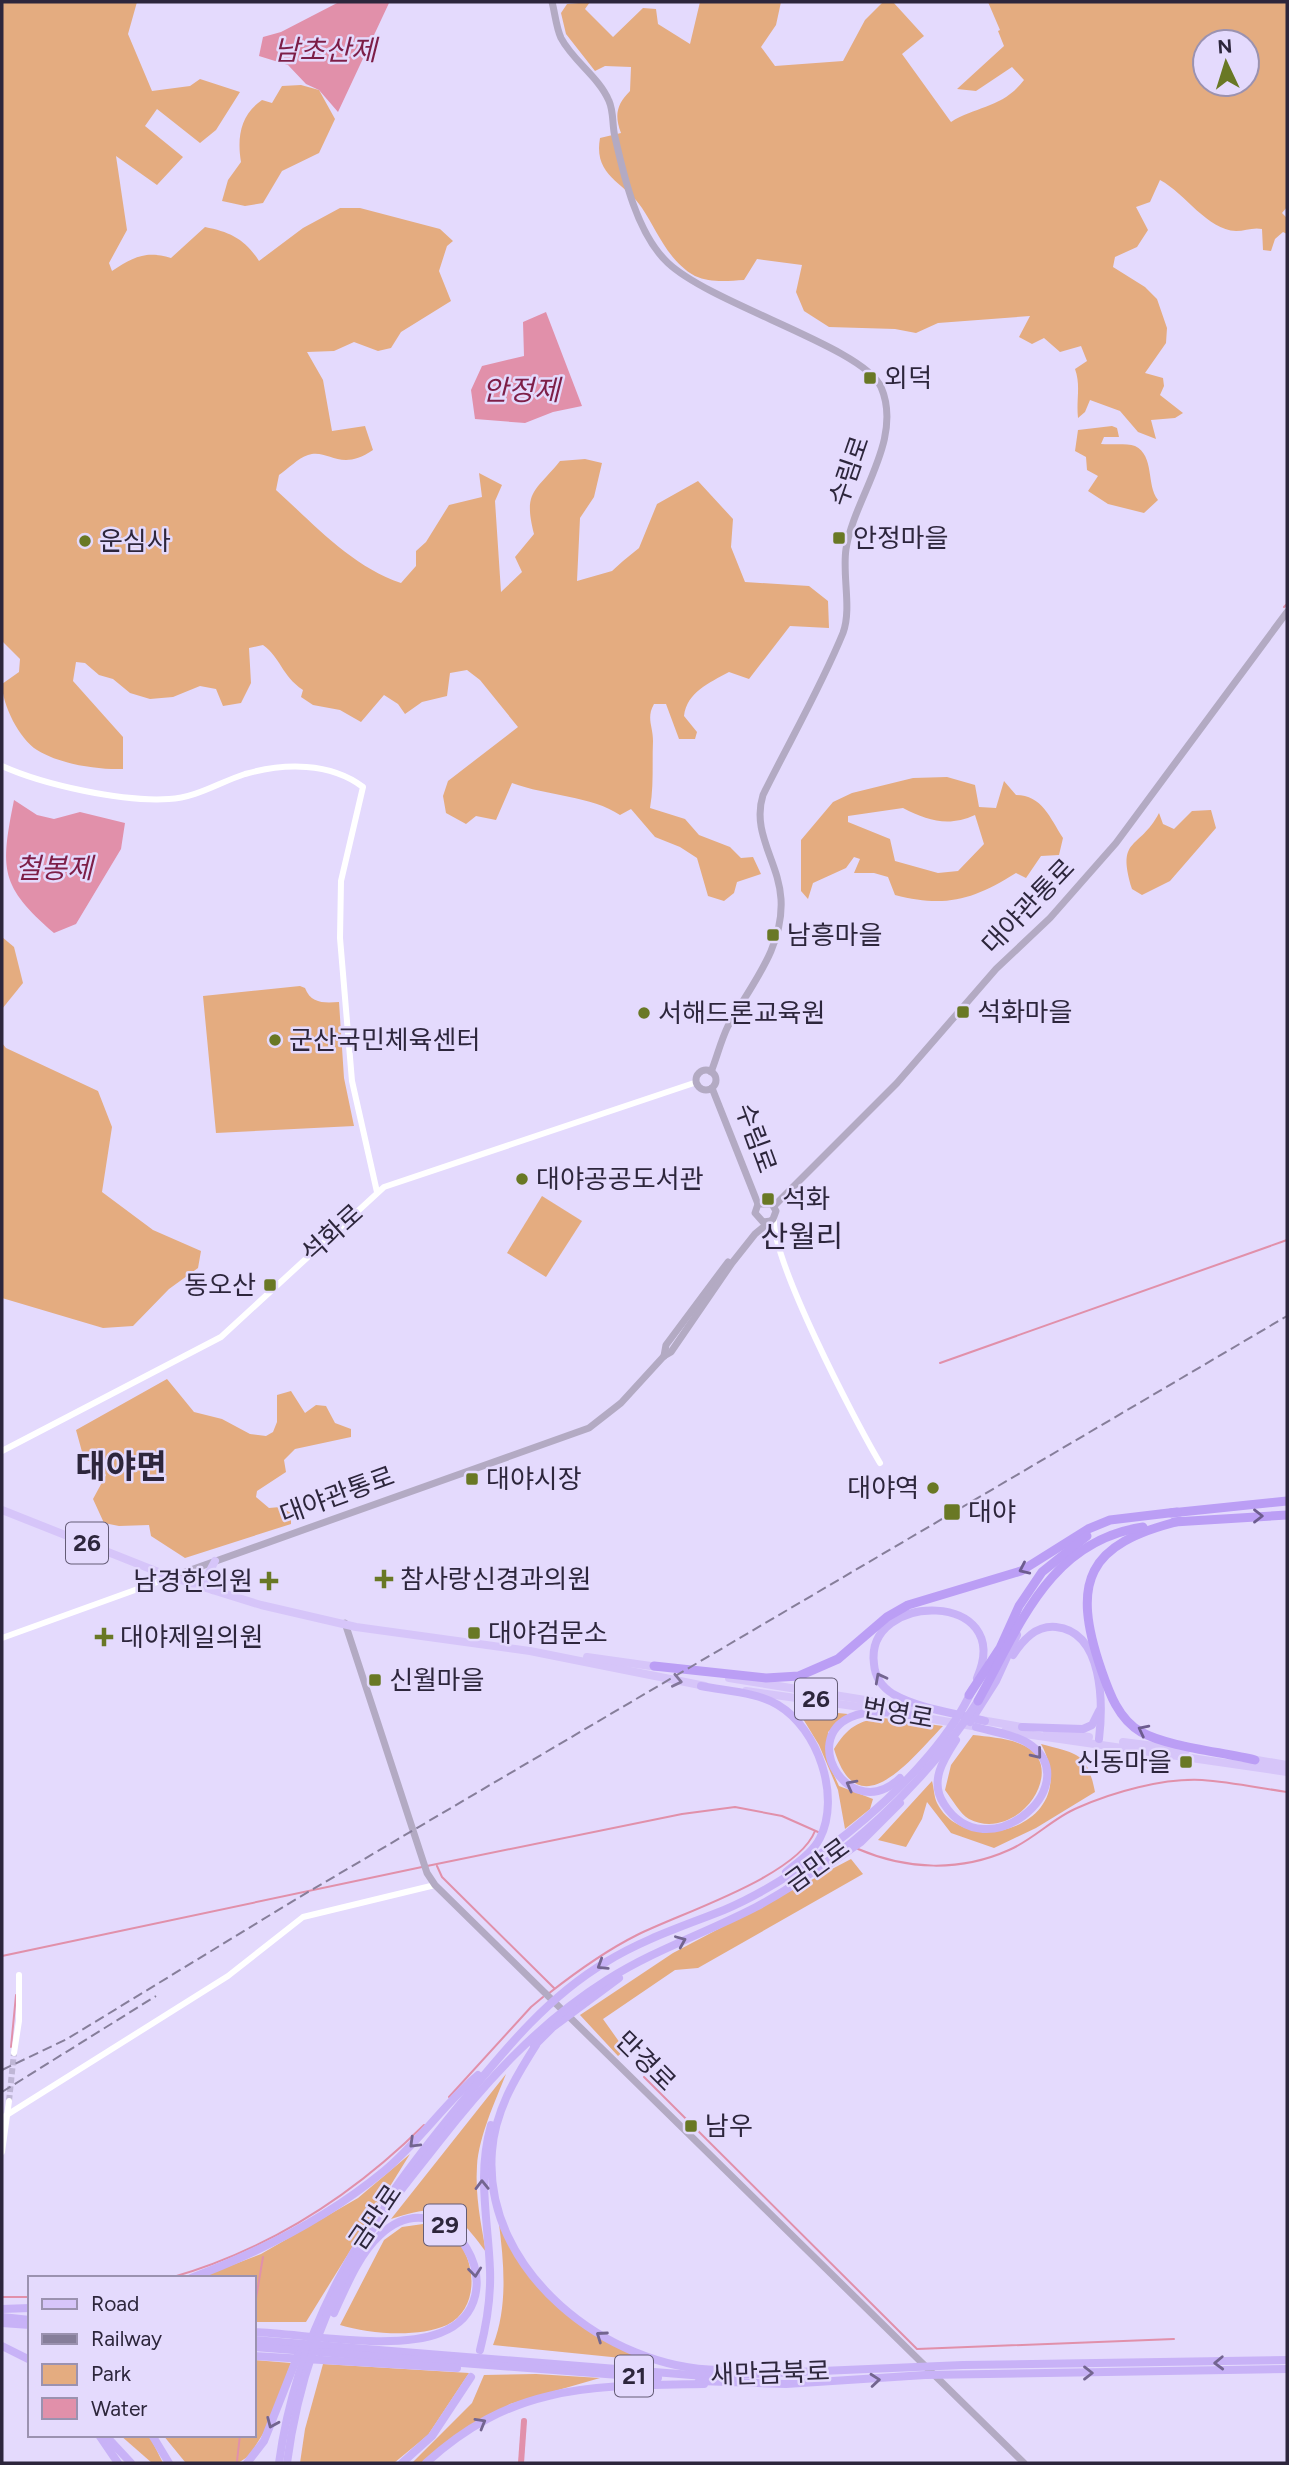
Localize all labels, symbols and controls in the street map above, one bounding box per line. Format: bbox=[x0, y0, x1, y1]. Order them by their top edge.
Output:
north arrow bbox=[1191, 28, 1261, 98]
water label: 남초산제 bbox=[273, 33, 380, 67]
text: N bbox=[1217, 35, 1233, 59]
place label: 외덕 bbox=[884, 362, 932, 394]
marker: 외덕 bbox=[862, 370, 878, 386]
water label: 안정제 bbox=[482, 373, 563, 407]
street label: 수림로 bbox=[822, 432, 876, 510]
place label: 안정마을 bbox=[853, 522, 949, 554]
place label: 운심사 bbox=[99, 525, 171, 557]
marker: 안정마을 bbox=[831, 530, 847, 546]
marker: 운심사 bbox=[77, 533, 93, 549]
water label: 철봉제 bbox=[15, 851, 96, 885]
street label: 대야관통로 bbox=[975, 852, 1081, 960]
place label: 남흥마을 bbox=[787, 919, 883, 951]
marker: 남흥마을 bbox=[765, 927, 781, 943]
place label: 석화마을 bbox=[977, 996, 1073, 1028]
place label: 서해드론교육원 bbox=[658, 997, 825, 1029]
marker: 석화마을 bbox=[955, 1004, 971, 1020]
marker: 서해드론교육원 bbox=[636, 1005, 652, 1021]
place label: 군산국민체육센터 bbox=[289, 1024, 480, 1056]
marker: 군산국민체육센터 bbox=[267, 1032, 283, 1048]
street label: 수림로 bbox=[729, 1099, 783, 1177]
place label: 대야공공도서관 bbox=[536, 1163, 704, 1195]
marker: 대야공공도서관 bbox=[514, 1171, 530, 1187]
place label: 석화 bbox=[782, 1183, 830, 1215]
marker: 석화 bbox=[760, 1191, 776, 1207]
street label: 석화로 bbox=[295, 1197, 369, 1269]
district label: 산월리 bbox=[761, 1218, 843, 1255]
place label: 동오산 bbox=[184, 1269, 256, 1301]
marker: 동오산 bbox=[262, 1277, 278, 1293]
district label: 대야면 bbox=[75, 1447, 167, 1486]
street label: 대야관통로 bbox=[275, 1460, 399, 1530]
place label: 대야시장 bbox=[486, 1463, 582, 1495]
marker: 대야시장 bbox=[464, 1471, 480, 1487]
place label: 대야역 bbox=[847, 1472, 919, 1504]
marker: 대야역 bbox=[925, 1480, 941, 1496]
place label: 대야 bbox=[968, 1496, 1016, 1528]
marker: 대야 bbox=[942, 1502, 962, 1522]
one-way arrow bbox=[1253, 1508, 1264, 1524]
road number: 26 bbox=[66, 1522, 108, 1563]
one-way arrow bbox=[1019, 1561, 1031, 1575]
place label: 참사랑신경과의원 bbox=[400, 1563, 591, 1595]
place label: 남경한의원 bbox=[133, 1565, 253, 1597]
marker: 참사랑신경과의원 bbox=[374, 1569, 394, 1589]
marker: 남경한의원 bbox=[259, 1571, 279, 1591]
place label: 대야검문소 bbox=[488, 1617, 608, 1649]
place label: 대야제일의원 bbox=[120, 1621, 264, 1653]
marker: 대야검문소 bbox=[466, 1625, 482, 1641]
marker: 대야제일의원 bbox=[94, 1627, 114, 1647]
place label: 신월마을 bbox=[389, 1664, 485, 1696]
marker: 신월마을 bbox=[367, 1672, 383, 1688]
one-way arrow bbox=[671, 1673, 683, 1688]
one-way arrow bbox=[875, 1673, 888, 1686]
road number: 26 bbox=[795, 1679, 837, 1720]
street label: 번영로 bbox=[860, 1691, 936, 1735]
one-way arrow bbox=[1137, 1725, 1150, 1739]
one-way arrow bbox=[1028, 1746, 1041, 1759]
place label: 신동마을 bbox=[1076, 1746, 1172, 1778]
marker: 신동마을 bbox=[1178, 1754, 1194, 1770]
one-way arrow bbox=[845, 1779, 858, 1793]
street label: 금만로 bbox=[779, 1831, 855, 1899]
one-way arrow bbox=[674, 1935, 686, 1949]
one-way arrow bbox=[597, 1957, 610, 1969]
street label: 만경로 bbox=[609, 2024, 683, 2098]
place label: 남우 bbox=[705, 2110, 753, 2142]
marker: 남우 bbox=[683, 2118, 699, 2134]
one-way arrow bbox=[409, 2134, 422, 2147]
street label: 금만로 bbox=[342, 2178, 408, 2256]
one-way arrow bbox=[475, 2180, 490, 2191]
road number: 29 bbox=[424, 2204, 466, 2246]
one-way arrow bbox=[467, 2267, 482, 2278]
legend bbox=[28, 2276, 256, 2437]
text: Road bbox=[91, 2291, 139, 2316]
text: Railway bbox=[91, 2326, 162, 2351]
one-way arrow bbox=[596, 2332, 609, 2344]
street label: 새만금북로 bbox=[710, 2355, 830, 2391]
one-way arrow bbox=[1213, 2355, 1224, 2370]
road number: 21 bbox=[615, 2356, 653, 2396]
text: Park bbox=[91, 2361, 132, 2386]
one-way arrow bbox=[1083, 2365, 1094, 2381]
one-way arrow bbox=[869, 2372, 881, 2387]
text: Water bbox=[91, 2396, 147, 2421]
one-way arrow bbox=[267, 2416, 281, 2428]
one-way arrow bbox=[473, 2419, 486, 2432]

